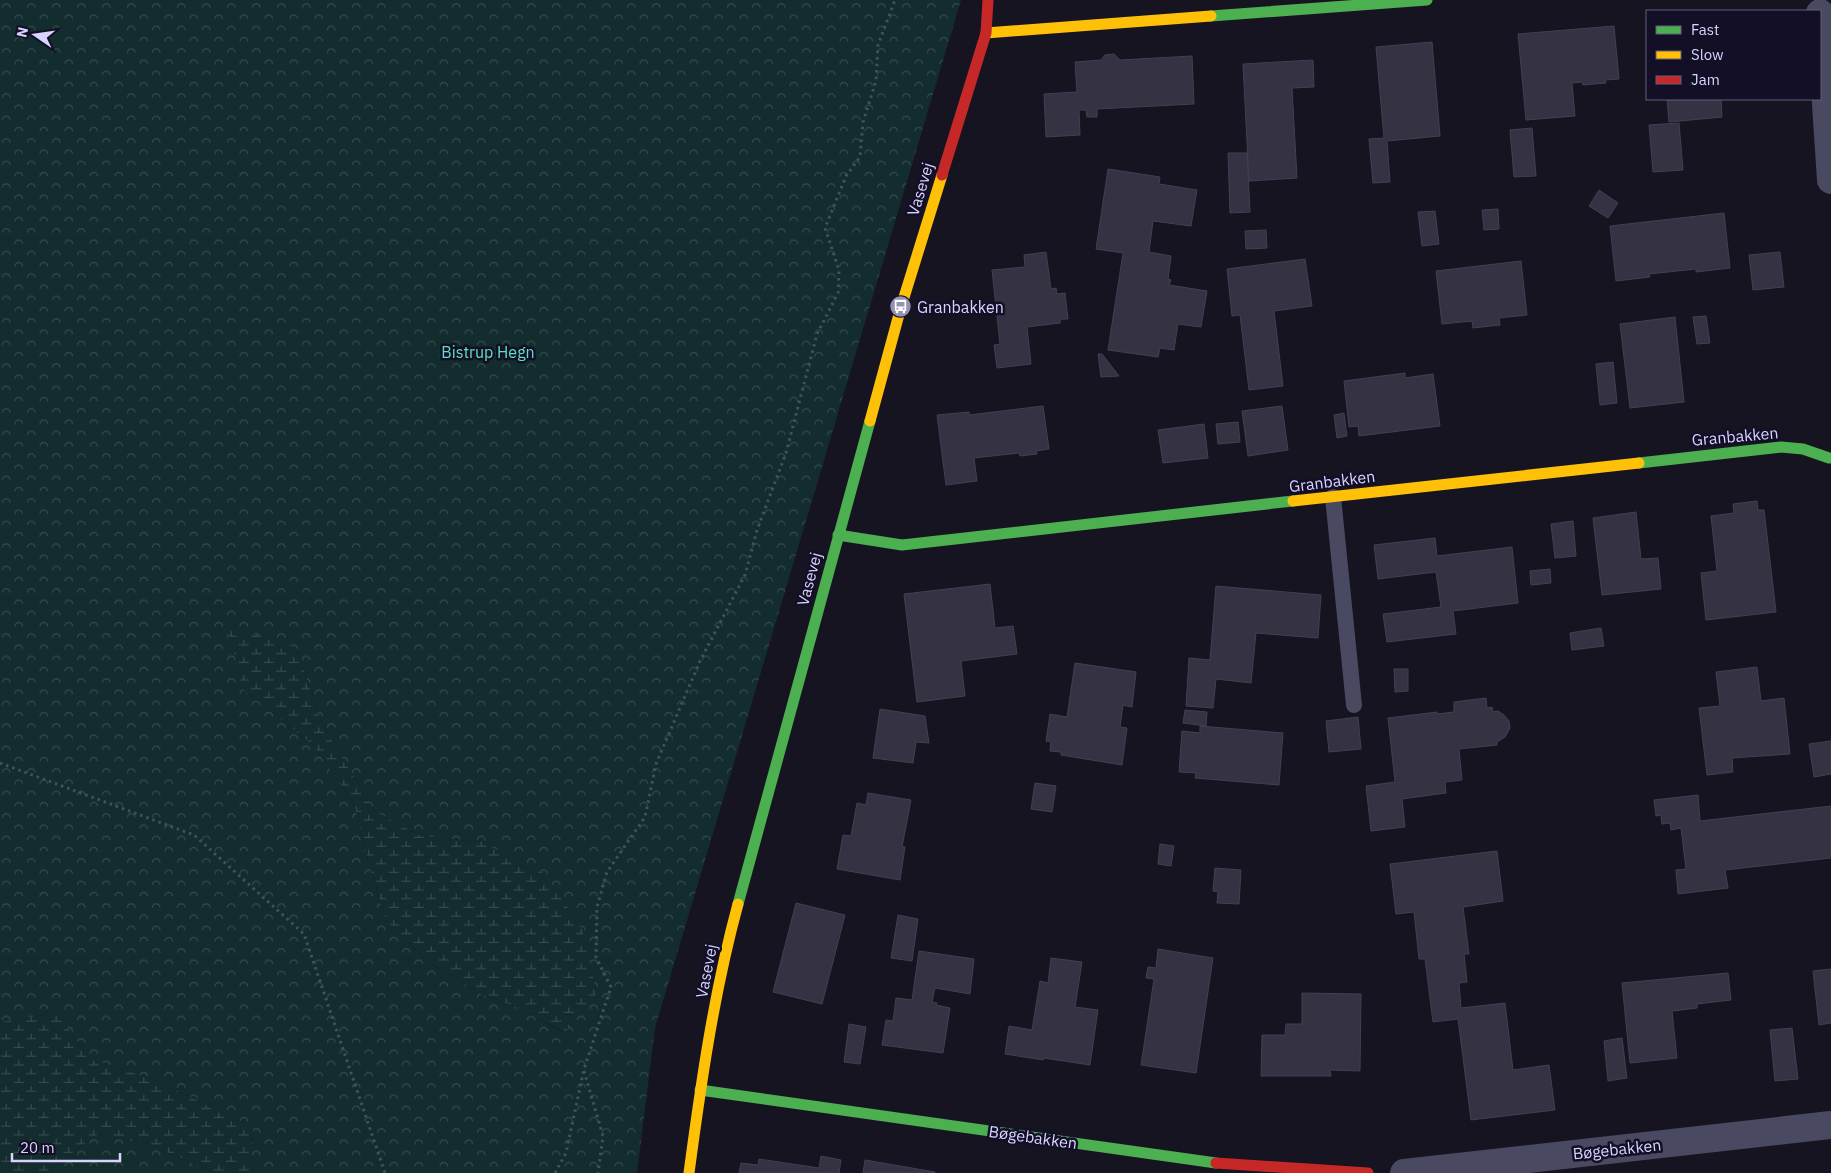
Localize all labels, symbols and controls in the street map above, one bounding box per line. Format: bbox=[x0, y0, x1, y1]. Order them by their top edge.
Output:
north arrow bbox=[10, 10, 60, 60]
legend bbox=[1646, 10, 1821, 100]
text: Fast bbox=[1691, 20, 1719, 39]
text: N bbox=[12, 25, 32, 39]
text: Slow bbox=[1691, 45, 1724, 64]
text: Jam bbox=[1691, 70, 1720, 89]
street label: Vasevej bbox=[902, 160, 938, 218]
bus stop icon: Granbakken bbox=[889, 295, 913, 319]
place label: Granbakken bbox=[917, 297, 1004, 317]
park label: Bistrup Hegn bbox=[441, 342, 535, 362]
street label: Granbakken bbox=[1691, 422, 1779, 450]
street label: Granbakken bbox=[1288, 466, 1376, 496]
street label: Vasevej bbox=[792, 550, 826, 608]
street label: Vasevej bbox=[691, 942, 721, 1000]
street label: Bøgebakken bbox=[988, 1121, 1078, 1153]
scale bar bbox=[12, 1130, 120, 1162]
street label: Bøgebakken bbox=[1572, 1134, 1662, 1164]
text: 20 m bbox=[20, 1138, 55, 1157]

